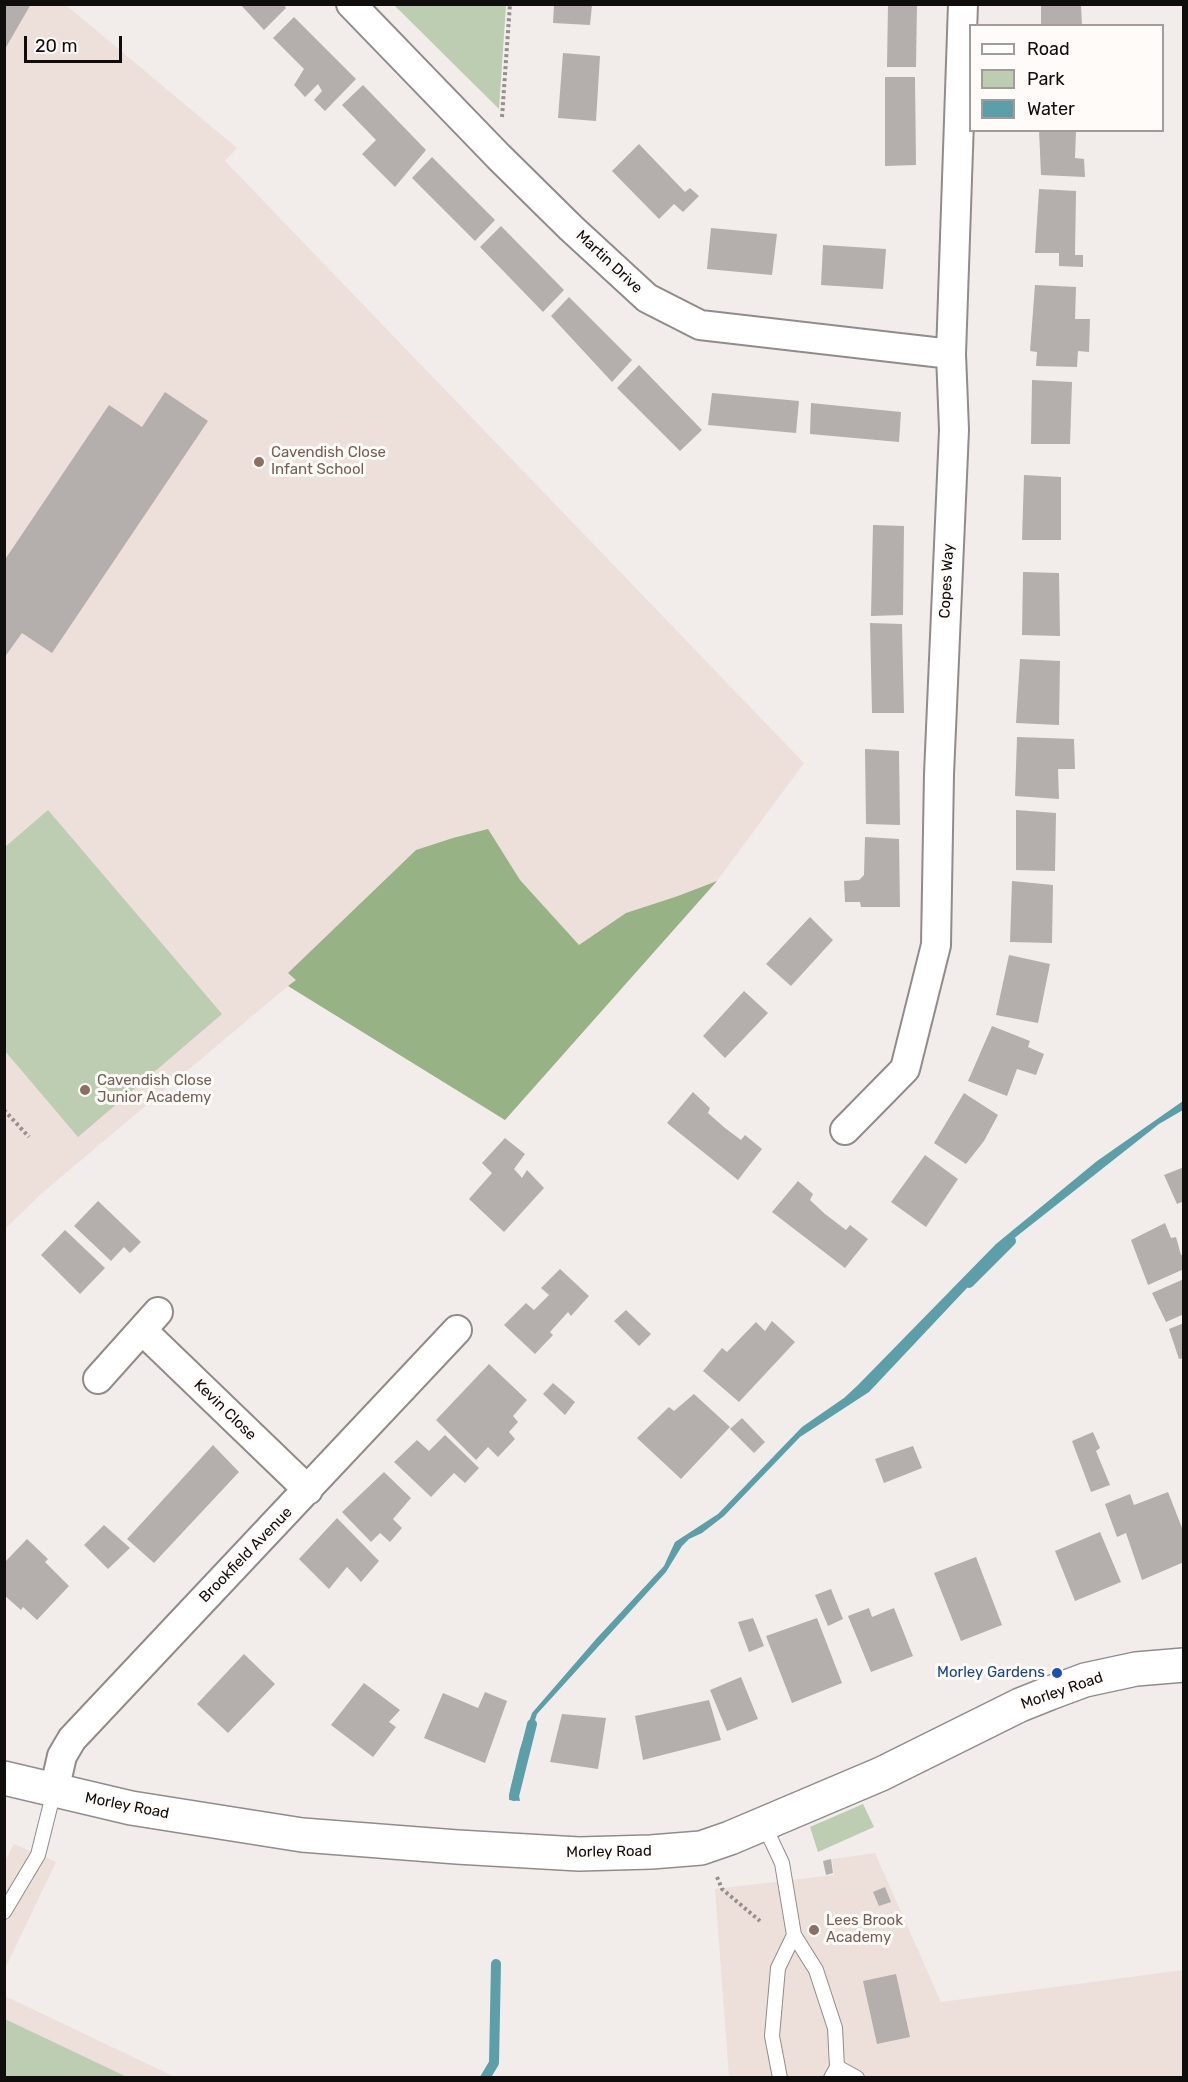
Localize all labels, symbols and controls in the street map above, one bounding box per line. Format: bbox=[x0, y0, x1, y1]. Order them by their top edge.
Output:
scale bar bbox=[27, 24, 124, 62]
legend bbox=[969, 24, 1164, 132]
text: 20 m bbox=[35, 35, 77, 57]
text: Road bbox=[1027, 38, 1070, 60]
text: Park bbox=[1027, 68, 1064, 90]
text: Water bbox=[1027, 98, 1075, 120]
street label: Martin Drive bbox=[572, 227, 646, 297]
place label: Cavendish Close Infant School bbox=[271, 444, 386, 479]
marker: Cavendish Close Infant School bbox=[252, 455, 266, 469]
street label: Copes Way bbox=[936, 543, 958, 619]
place label: Cavendish Close Junior Academy bbox=[97, 1072, 212, 1107]
marker: Cavendish Close Junior Academy bbox=[78, 1083, 92, 1097]
street label: Kevin Close bbox=[190, 1376, 260, 1444]
street label: Brookfield Avenue bbox=[196, 1503, 296, 1607]
place label: Morley Gardens bbox=[937, 1664, 1045, 1682]
marker: Morley Gardens bbox=[1050, 1666, 1064, 1680]
street label: Morley Road bbox=[1019, 1669, 1105, 1713]
street label: Morley Road bbox=[83, 1789, 171, 1823]
street label: Morley Road bbox=[566, 1842, 652, 1862]
place label: Lees Brook Academy bbox=[826, 1912, 903, 1947]
marker: Lees Brook Academy bbox=[807, 1923, 821, 1937]

